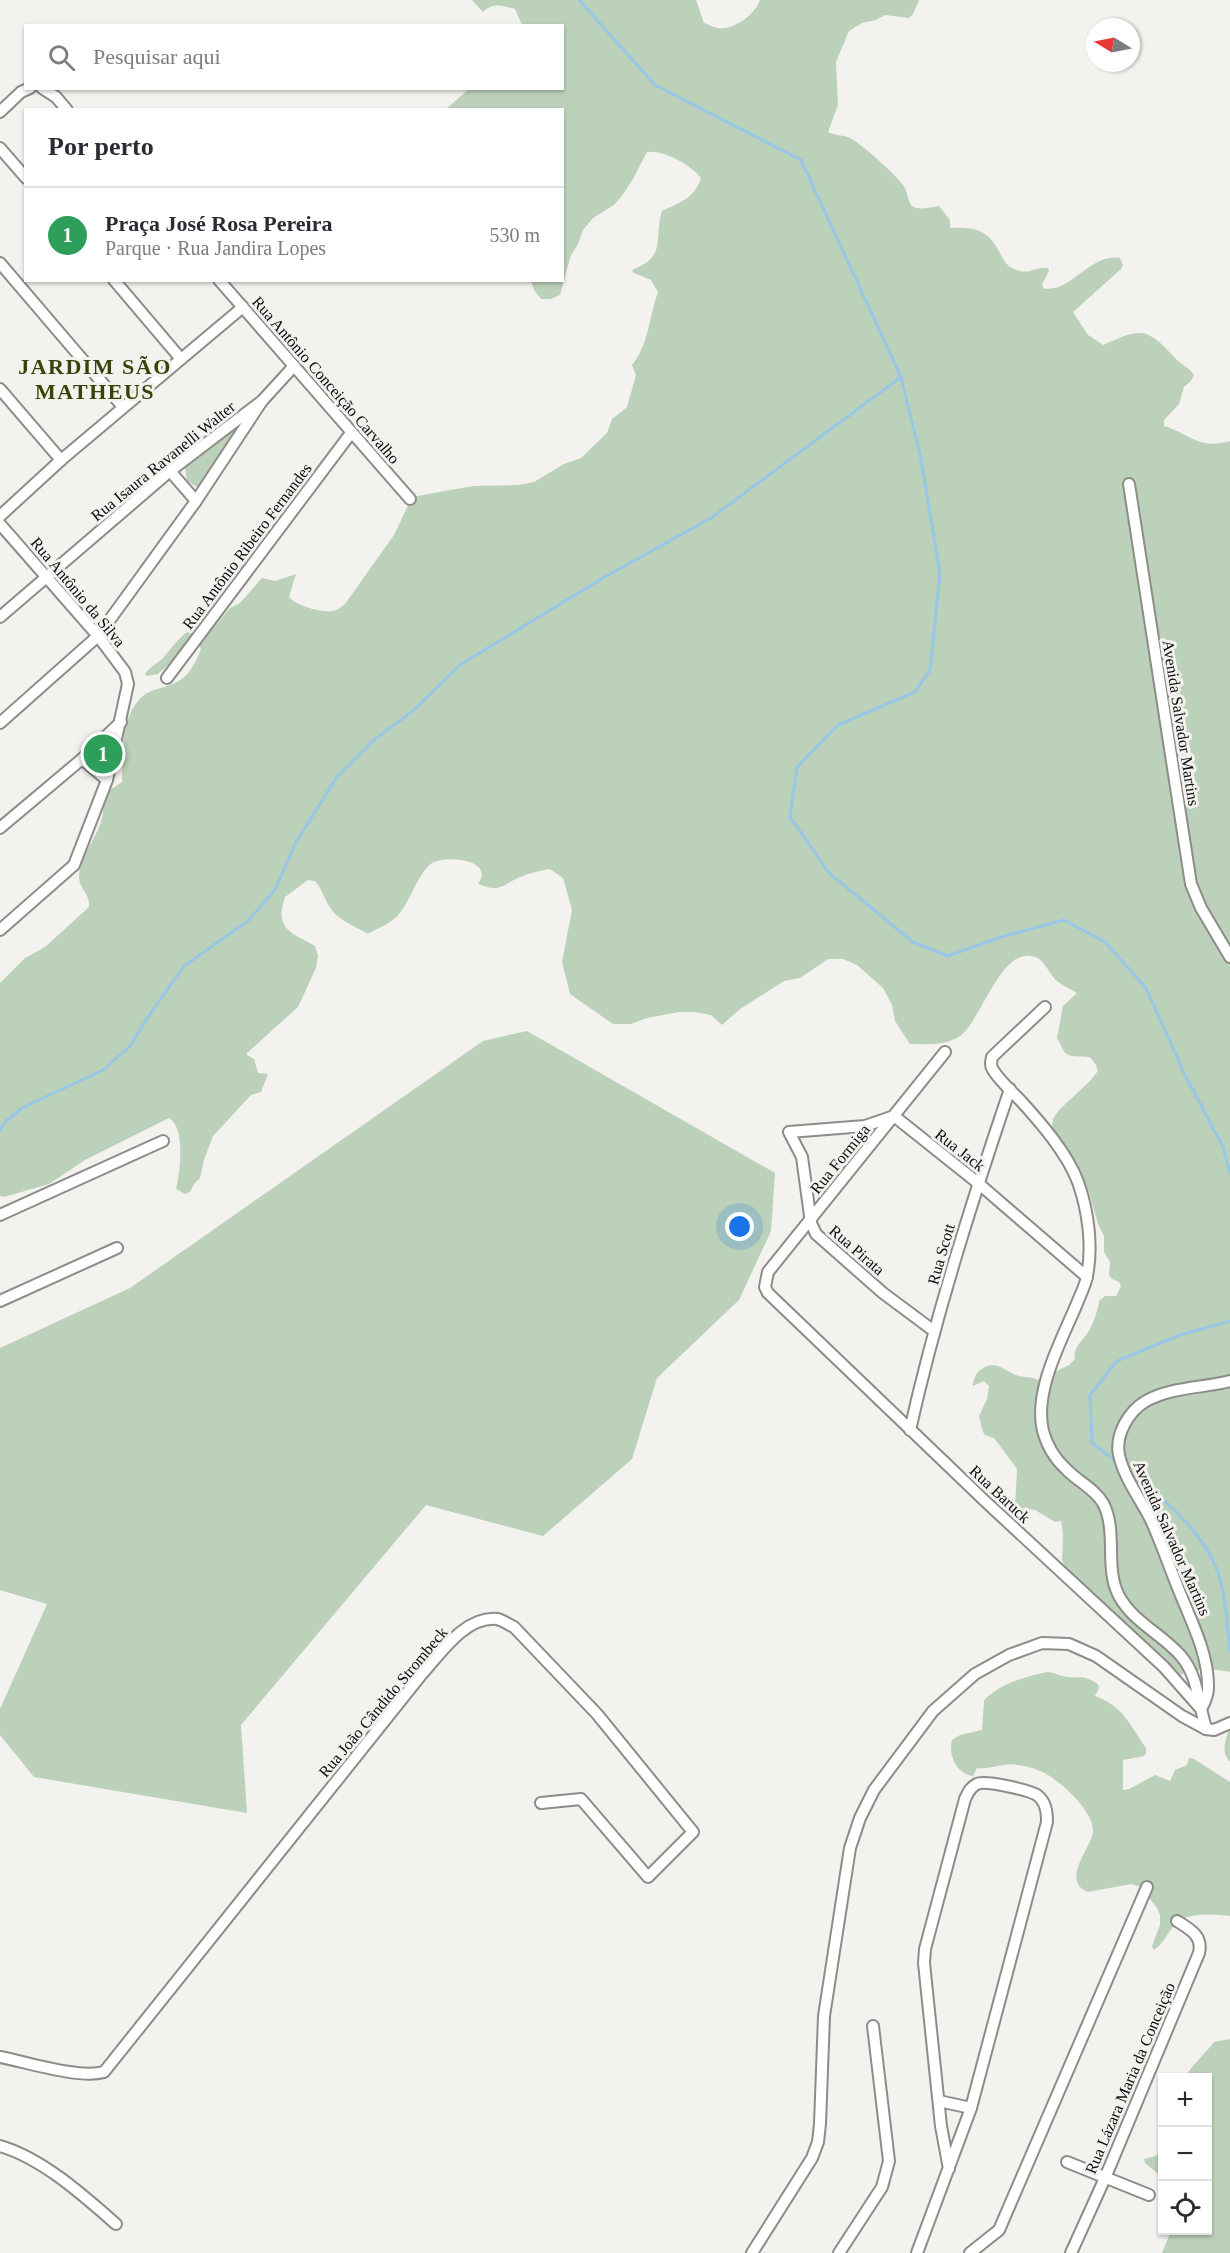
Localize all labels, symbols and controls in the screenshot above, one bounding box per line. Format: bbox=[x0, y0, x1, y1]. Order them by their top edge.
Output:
north arrow bbox=[1086, 18, 1140, 72]
search box bbox=[24, 24, 564, 90]
icon: search bbox=[45, 41, 78, 74]
text: Pesquisar aqui bbox=[93, 44, 221, 69]
text: Por perto bbox=[48, 132, 154, 161]
text: Praça José Rosa Pereira bbox=[105, 211, 332, 236]
text: 1 bbox=[63, 224, 73, 246]
text: 530 m bbox=[489, 224, 540, 246]
text: Parque · Rua Jandira Lopes bbox=[105, 237, 326, 259]
street label: Rua Antônio Conceição Carvalho bbox=[248, 293, 403, 468]
district label: JARDIM SÃO MATHEUS bbox=[18, 354, 172, 404]
street label: Rua Isaura Ravanelli Walter bbox=[88, 397, 239, 524]
street label: Rua Antônio Ribeiro Fernandes bbox=[179, 460, 315, 632]
street label: Rua Antônio da Silva bbox=[27, 534, 129, 650]
street label: Avenida Salvador Martins bbox=[1159, 639, 1203, 807]
pin: 1 bbox=[84, 732, 122, 777]
street label: Rua Formiga bbox=[807, 1121, 874, 1198]
street label: Rua Jack bbox=[932, 1125, 988, 1175]
your location bbox=[725, 1212, 754, 1241]
street label: Rua Scott bbox=[924, 1221, 958, 1286]
street label: Rua Pirata bbox=[826, 1222, 888, 1278]
street label: Avenida Salvador Martins bbox=[1130, 1458, 1214, 1618]
street label: Rua Baruck bbox=[966, 1462, 1034, 1526]
street label: Rua João Cândido Strombeck bbox=[315, 1624, 451, 1780]
street label: Rua Lázara Maria da Conceição bbox=[1082, 1980, 1179, 2177]
map controls bbox=[1158, 2073, 1212, 2235]
button: + bbox=[1158, 2073, 1212, 2127]
button: − bbox=[1158, 2127, 1212, 2181]
button: locate bbox=[1158, 2181, 1212, 2235]

